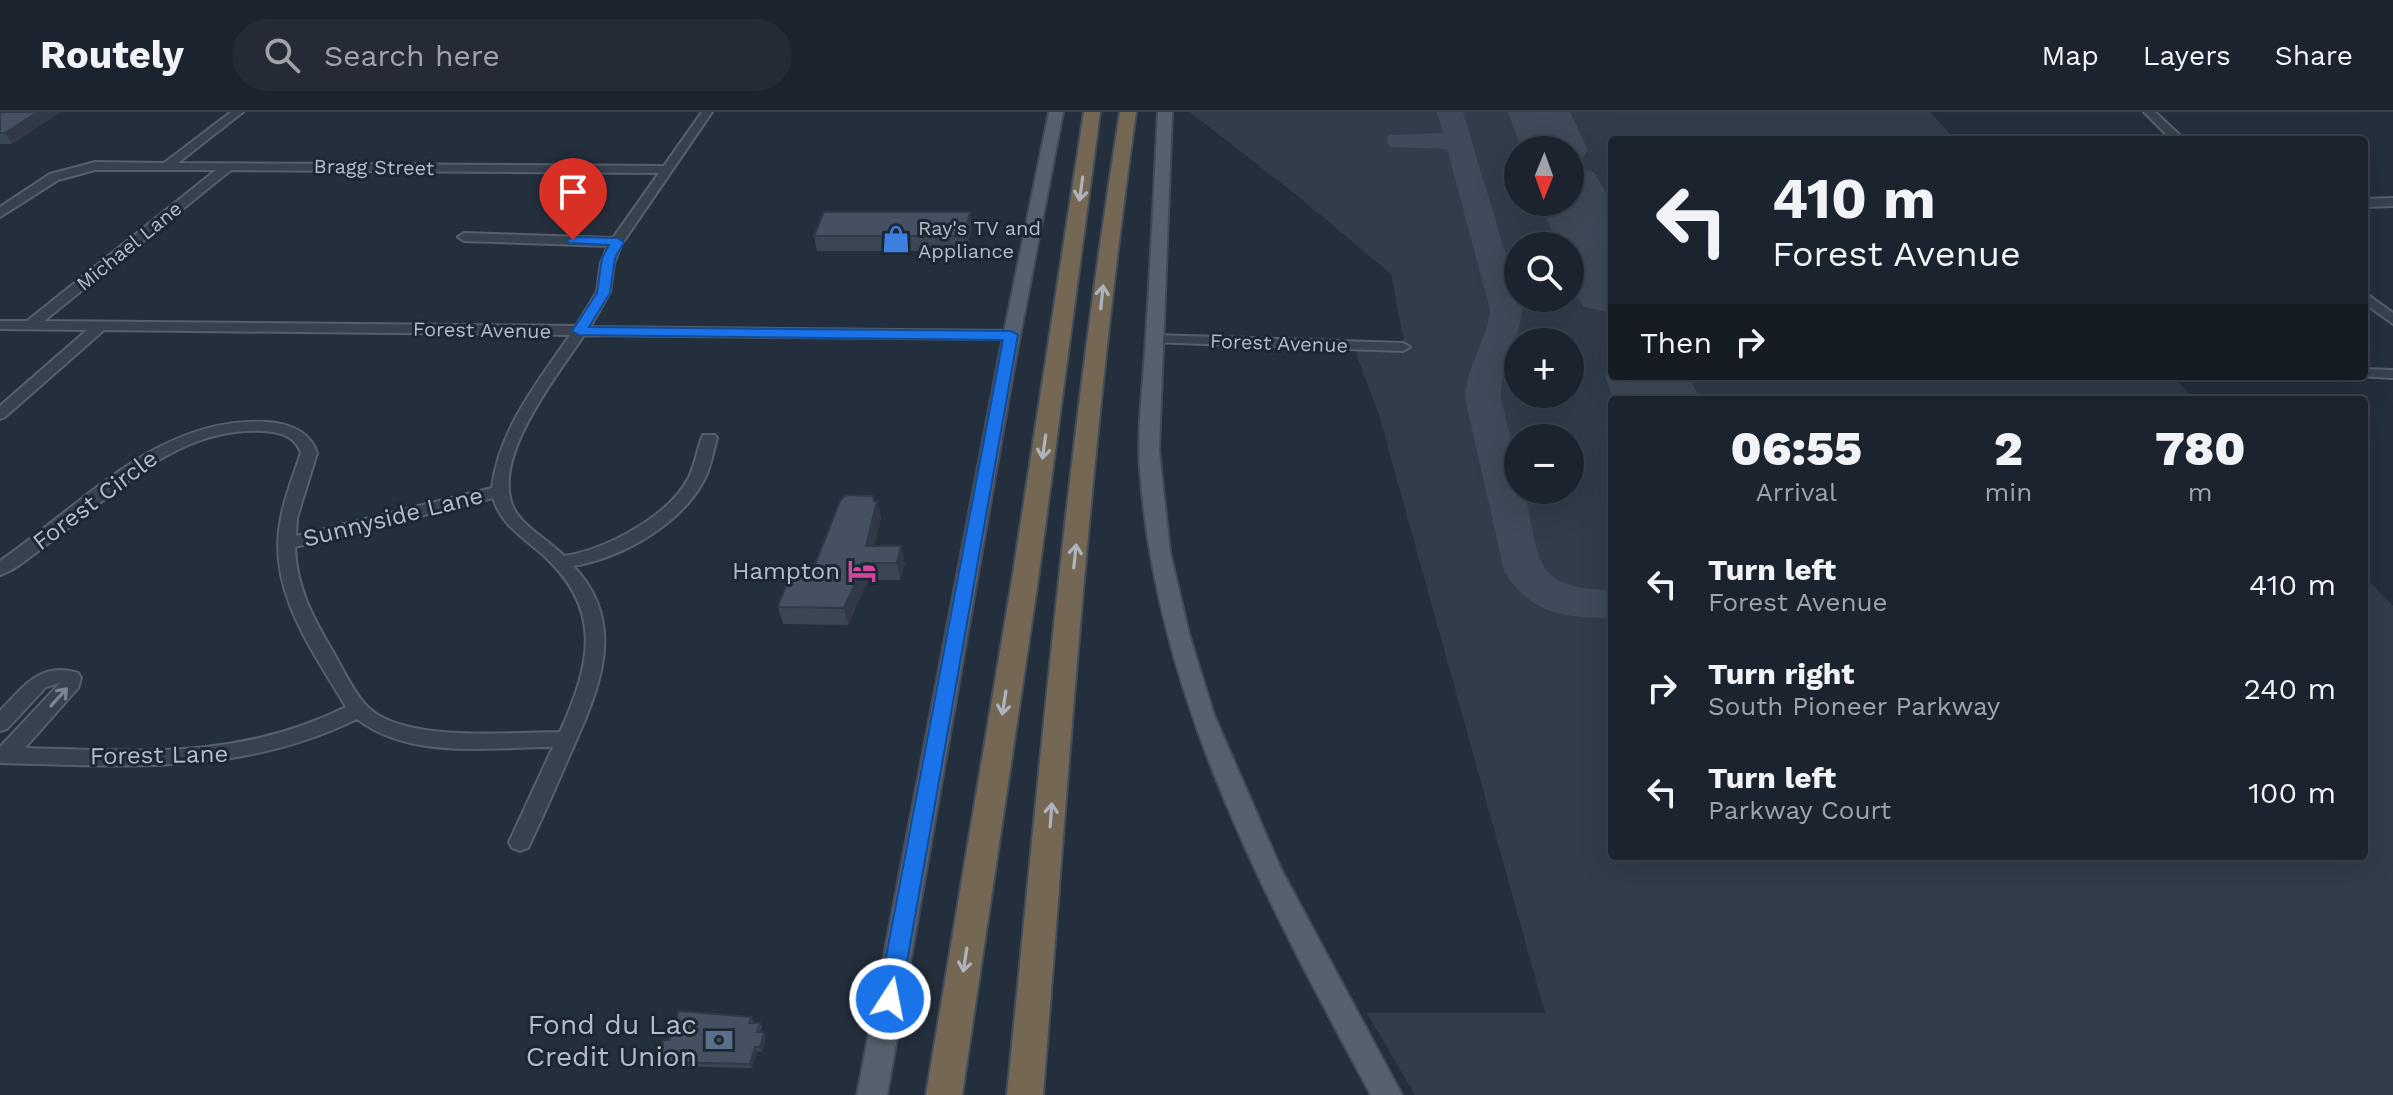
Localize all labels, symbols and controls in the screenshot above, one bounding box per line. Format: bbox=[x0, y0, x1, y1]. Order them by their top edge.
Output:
search box bbox=[232, 19, 792, 91]
text: Routely bbox=[40, 33, 184, 77]
icon: search bbox=[260, 33, 304, 77]
text: Search here bbox=[324, 38, 500, 73]
text: Map bbox=[2042, 39, 2099, 72]
text: Layers bbox=[2143, 39, 2231, 72]
text: Share bbox=[2275, 39, 2353, 72]
north arrow bbox=[1504, 136, 1584, 216]
map controls bbox=[1504, 136, 1584, 504]
street label: Bragg Street bbox=[314, 154, 435, 180]
pin bbox=[539, 158, 607, 240]
text: 410 m bbox=[1772, 166, 1936, 232]
icon: left bbox=[1640, 168, 1744, 272]
icon: arrive bbox=[551, 170, 595, 214]
one-way arrow bbox=[1073, 176, 1088, 201]
street label: Michael Lane bbox=[72, 196, 186, 296]
place label: Ray's TV and Appliance bbox=[918, 216, 1041, 263]
shop icon: Ray's TV and Appliance bbox=[881, 224, 911, 254]
button: search bbox=[1504, 232, 1584, 312]
text: Forest Avenue bbox=[1772, 233, 2021, 275]
one-way arrow bbox=[1095, 284, 1110, 311]
street label: Forest Avenue bbox=[413, 317, 551, 343]
icon: right bbox=[1728, 320, 1772, 364]
text: Then bbox=[1640, 325, 1712, 360]
button: + bbox=[1504, 328, 1584, 408]
street label: Forest Avenue bbox=[1210, 329, 1348, 357]
text: 06:55 bbox=[1731, 420, 1862, 477]
text: 2 bbox=[1994, 420, 2023, 477]
text: 780 bbox=[2155, 420, 2245, 477]
button: − bbox=[1504, 424, 1584, 504]
one-way arrow bbox=[1036, 433, 1051, 459]
street label: Forest Circle bbox=[27, 444, 163, 556]
text: Arrival bbox=[1756, 477, 1837, 507]
text: min bbox=[1985, 477, 2032, 507]
text: m bbox=[2188, 477, 2213, 507]
street label: Sunnyside Lane bbox=[300, 481, 486, 553]
one-way arrow bbox=[1067, 543, 1082, 570]
text: Turn left bbox=[1708, 552, 1836, 587]
hotel icon: Hampton bbox=[847, 556, 877, 586]
place label: Hampton bbox=[732, 557, 840, 585]
icon: left bbox=[1640, 562, 1684, 606]
text: 410 m bbox=[2249, 567, 2336, 602]
text: Forest Avenue bbox=[1708, 587, 1888, 617]
text: Turn right bbox=[1708, 656, 1854, 691]
icon: right bbox=[1640, 666, 1684, 710]
text: 240 m bbox=[2244, 671, 2336, 706]
one-way arrow bbox=[50, 688, 68, 708]
one-way arrow bbox=[996, 690, 1011, 716]
text: South Pioneer Parkway bbox=[1708, 691, 2000, 721]
street label: Forest Lane bbox=[90, 740, 228, 770]
text: Turn left bbox=[1708, 760, 1836, 795]
icon: left bbox=[1640, 770, 1684, 814]
text: 100 m bbox=[2248, 775, 2336, 810]
text: Parkway Court bbox=[1708, 795, 1891, 825]
one-way arrow bbox=[1044, 802, 1059, 829]
one-way arrow bbox=[957, 947, 972, 973]
position arrow bbox=[848, 957, 932, 1041]
place label: Fond du Lac Credit Union bbox=[526, 1008, 697, 1073]
bank icon: Fond du Lac Credit Union bbox=[704, 1025, 734, 1055]

